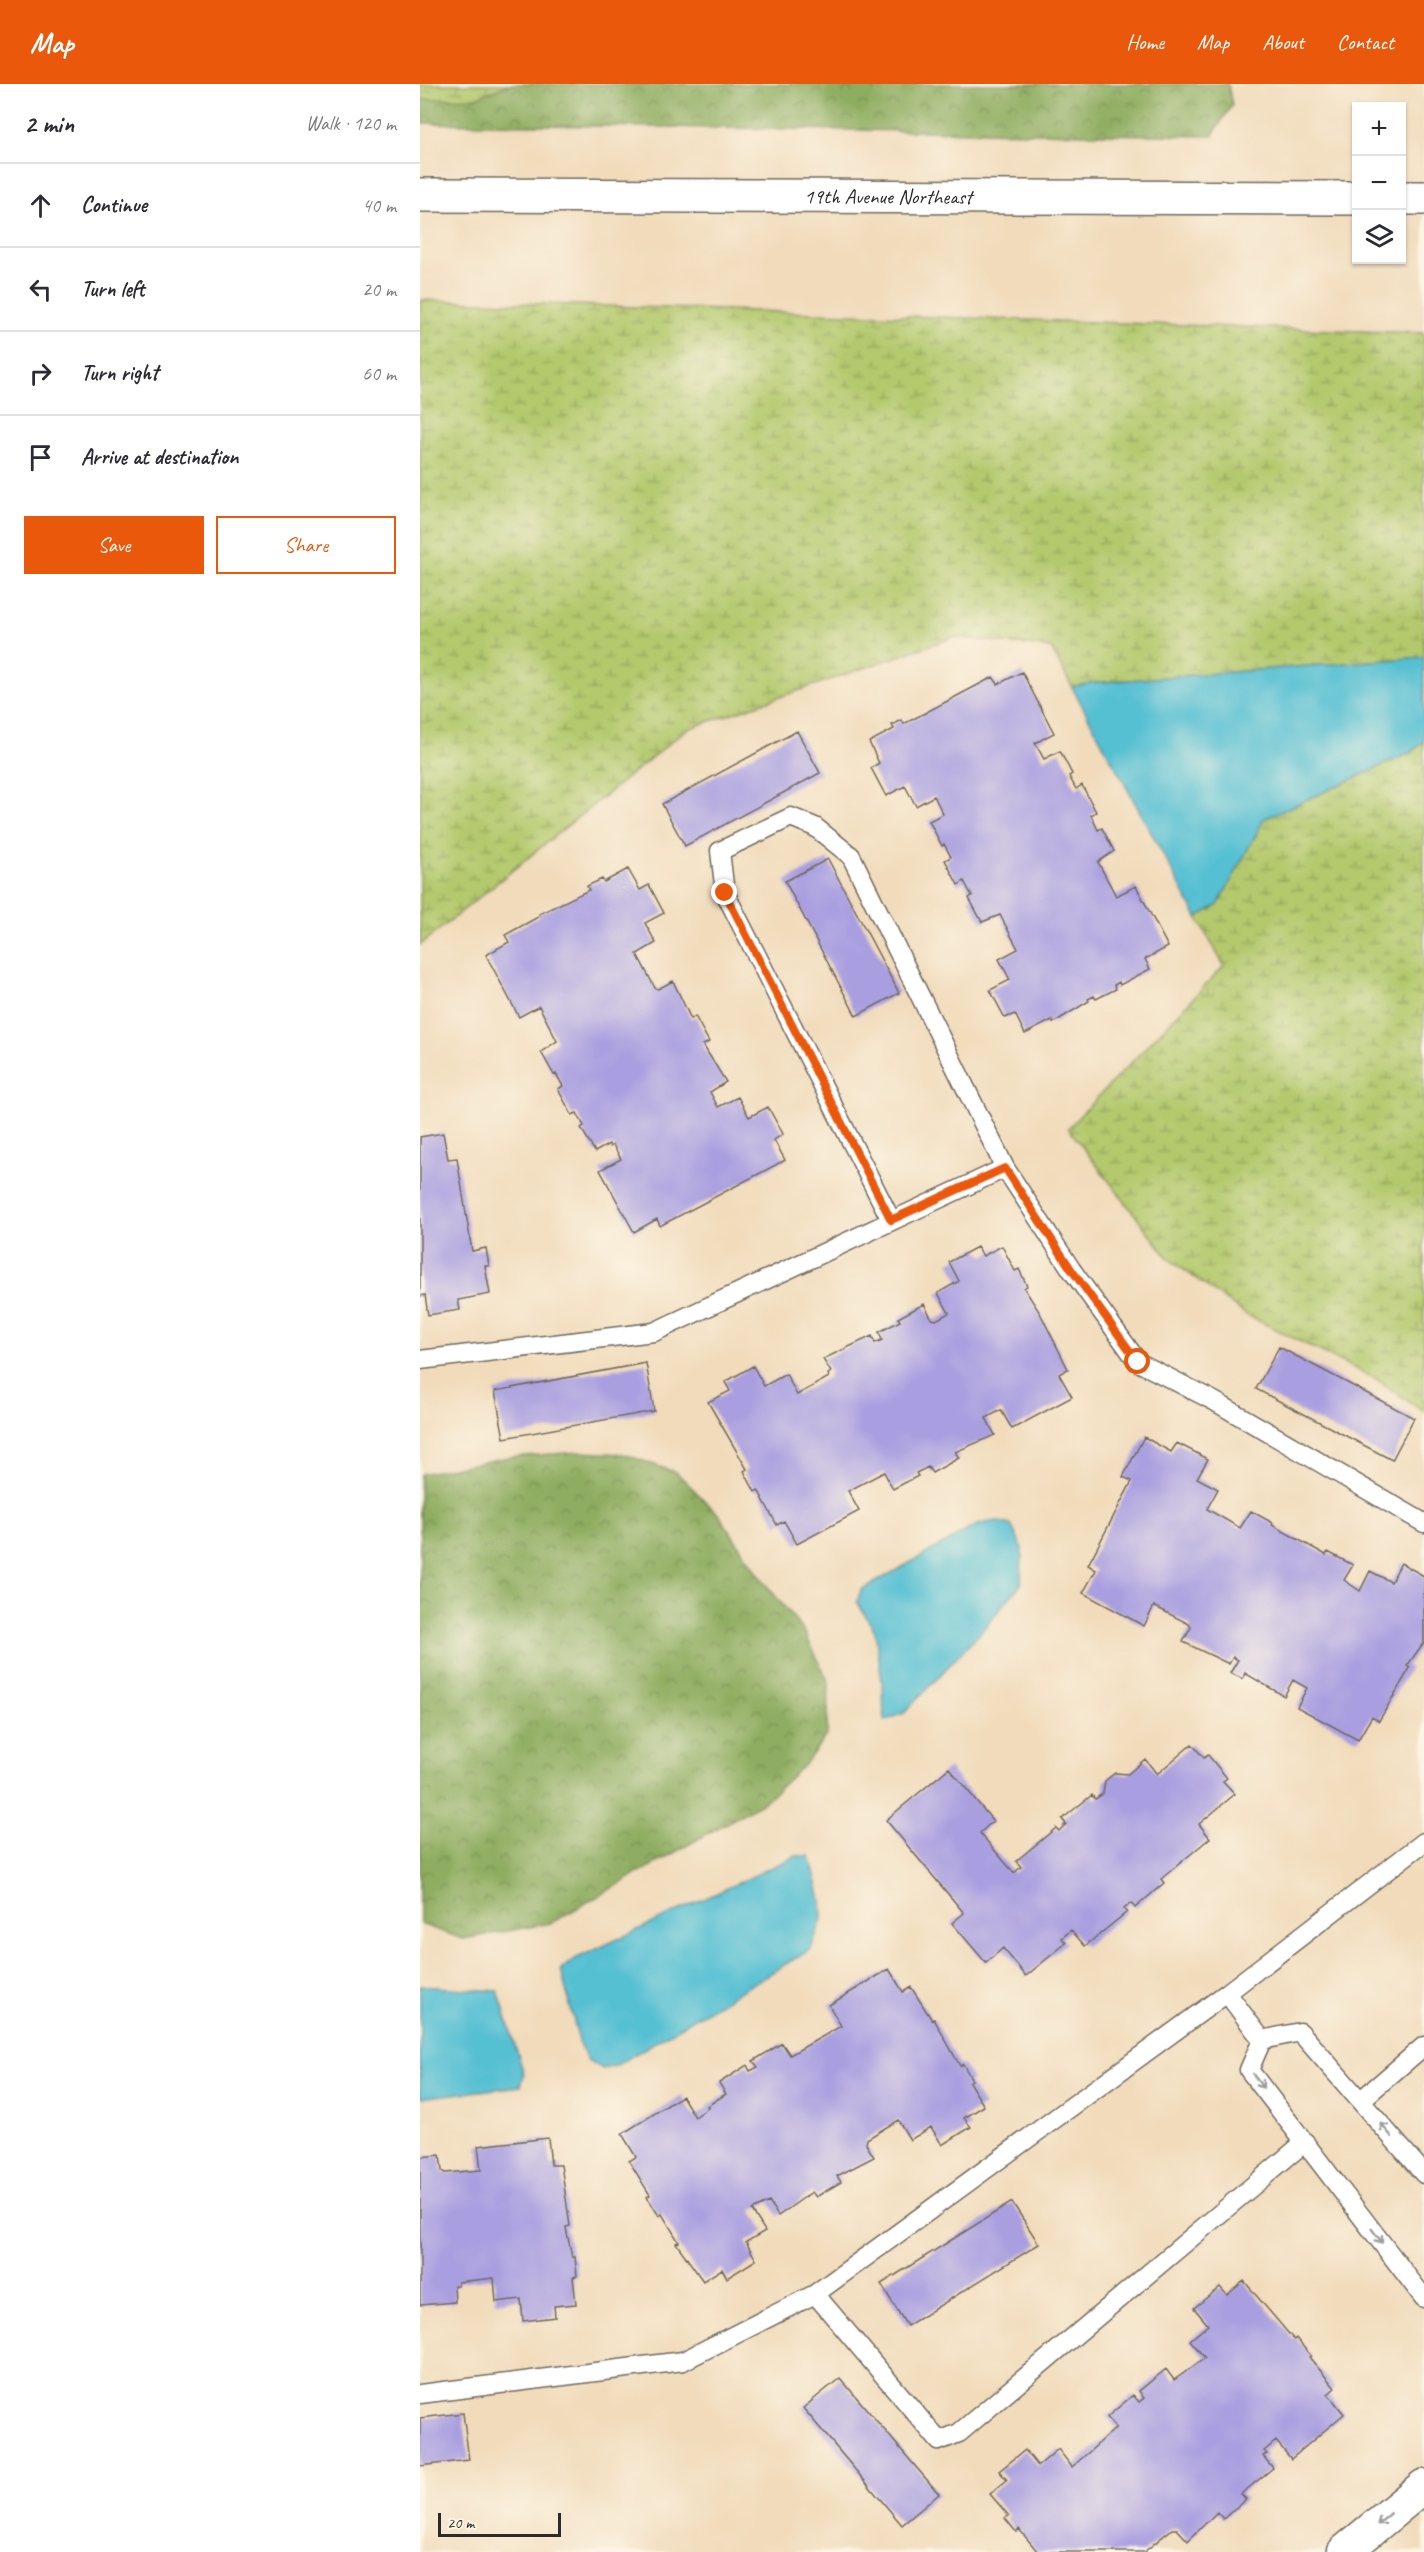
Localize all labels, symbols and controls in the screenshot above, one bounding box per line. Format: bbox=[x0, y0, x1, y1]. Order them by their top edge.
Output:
text: Map bbox=[30, 25, 73, 60]
text: Home bbox=[1126, 29, 1164, 55]
text: Map bbox=[1197, 29, 1229, 55]
text: About bbox=[1262, 29, 1304, 55]
text: Contact bbox=[1337, 29, 1394, 55]
map controls bbox=[1352, 102, 1406, 264]
button: + bbox=[1352, 102, 1406, 156]
text: 2 min bbox=[24, 107, 74, 140]
text: Walk · 120 m bbox=[306, 111, 396, 136]
button: − bbox=[1352, 156, 1406, 210]
street label: 19th Avenue Northeast bbox=[804, 183, 975, 210]
icon: ahead bbox=[24, 189, 57, 222]
text: Continue bbox=[81, 191, 147, 219]
text: 40 m bbox=[362, 193, 396, 218]
button: layers bbox=[1352, 210, 1406, 264]
icon: left bbox=[24, 273, 57, 306]
text: Turn left bbox=[81, 275, 145, 303]
text: 20 m bbox=[362, 277, 396, 302]
icon: right bbox=[24, 357, 57, 390]
text: Turn right bbox=[81, 359, 158, 387]
text: 60 m bbox=[362, 361, 396, 386]
icon: arrive bbox=[24, 441, 57, 474]
text: Arrive at destination bbox=[81, 443, 238, 471]
button: Save bbox=[24, 516, 204, 574]
button: Share bbox=[216, 516, 396, 574]
route end bbox=[711, 879, 737, 905]
route start bbox=[1124, 1348, 1150, 1374]
one-way arrow bbox=[1252, 2073, 1264, 2089]
one-way arrow bbox=[1379, 2122, 1392, 2138]
one-way arrow bbox=[1370, 2228, 1383, 2244]
scale bar bbox=[438, 2510, 561, 2538]
one-way arrow bbox=[1377, 2512, 1392, 2526]
text: 20 m bbox=[447, 2513, 474, 2533]

